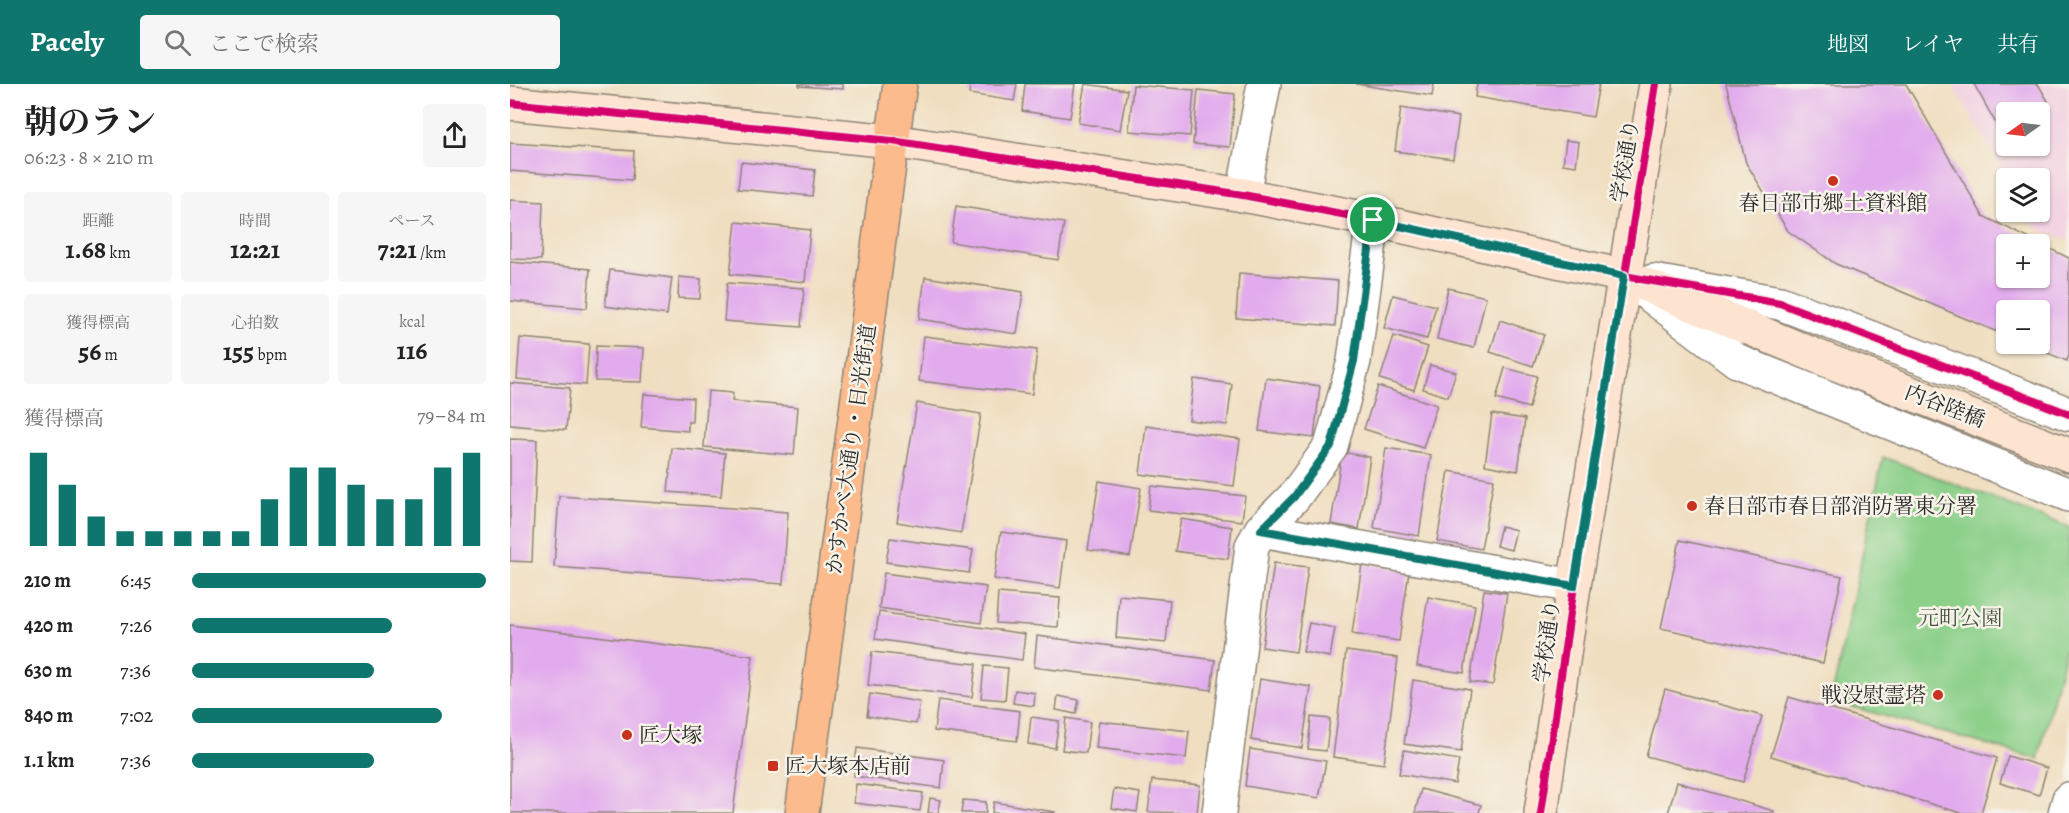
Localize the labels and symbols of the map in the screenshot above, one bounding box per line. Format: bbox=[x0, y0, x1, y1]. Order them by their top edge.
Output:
north arrow bbox=[1996, 102, 2050, 156]
street label: 学校通り bbox=[1605, 117, 1645, 205]
marker: 春日部市郷土資料館 bbox=[1826, 174, 1840, 188]
place label: 春日部市郷土資料館 bbox=[1739, 189, 1928, 217]
pin bbox=[1347, 194, 1398, 245]
street label: かすかべ大通り・日光街道 bbox=[820, 322, 882, 576]
street label: 内谷陸橋 bbox=[1901, 378, 1989, 434]
place label: 春日部市春日部消防署東分署 bbox=[1704, 492, 1977, 520]
marker: 春日部市春日部消防署東分署 bbox=[1685, 499, 1699, 513]
street label: 学校通り bbox=[1527, 597, 1567, 685]
park label: 元町公園 bbox=[1918, 604, 2002, 632]
place label: 戦没慰霊塔 bbox=[1821, 681, 1926, 709]
marker: 戦没慰霊塔 bbox=[1931, 688, 1945, 702]
place label: 匠大塚 bbox=[639, 721, 702, 749]
marker: 匠大塚 bbox=[620, 728, 634, 742]
place label: 匠大塚本店前 bbox=[785, 752, 911, 780]
marker: 匠大塚本店前 bbox=[766, 759, 780, 773]

